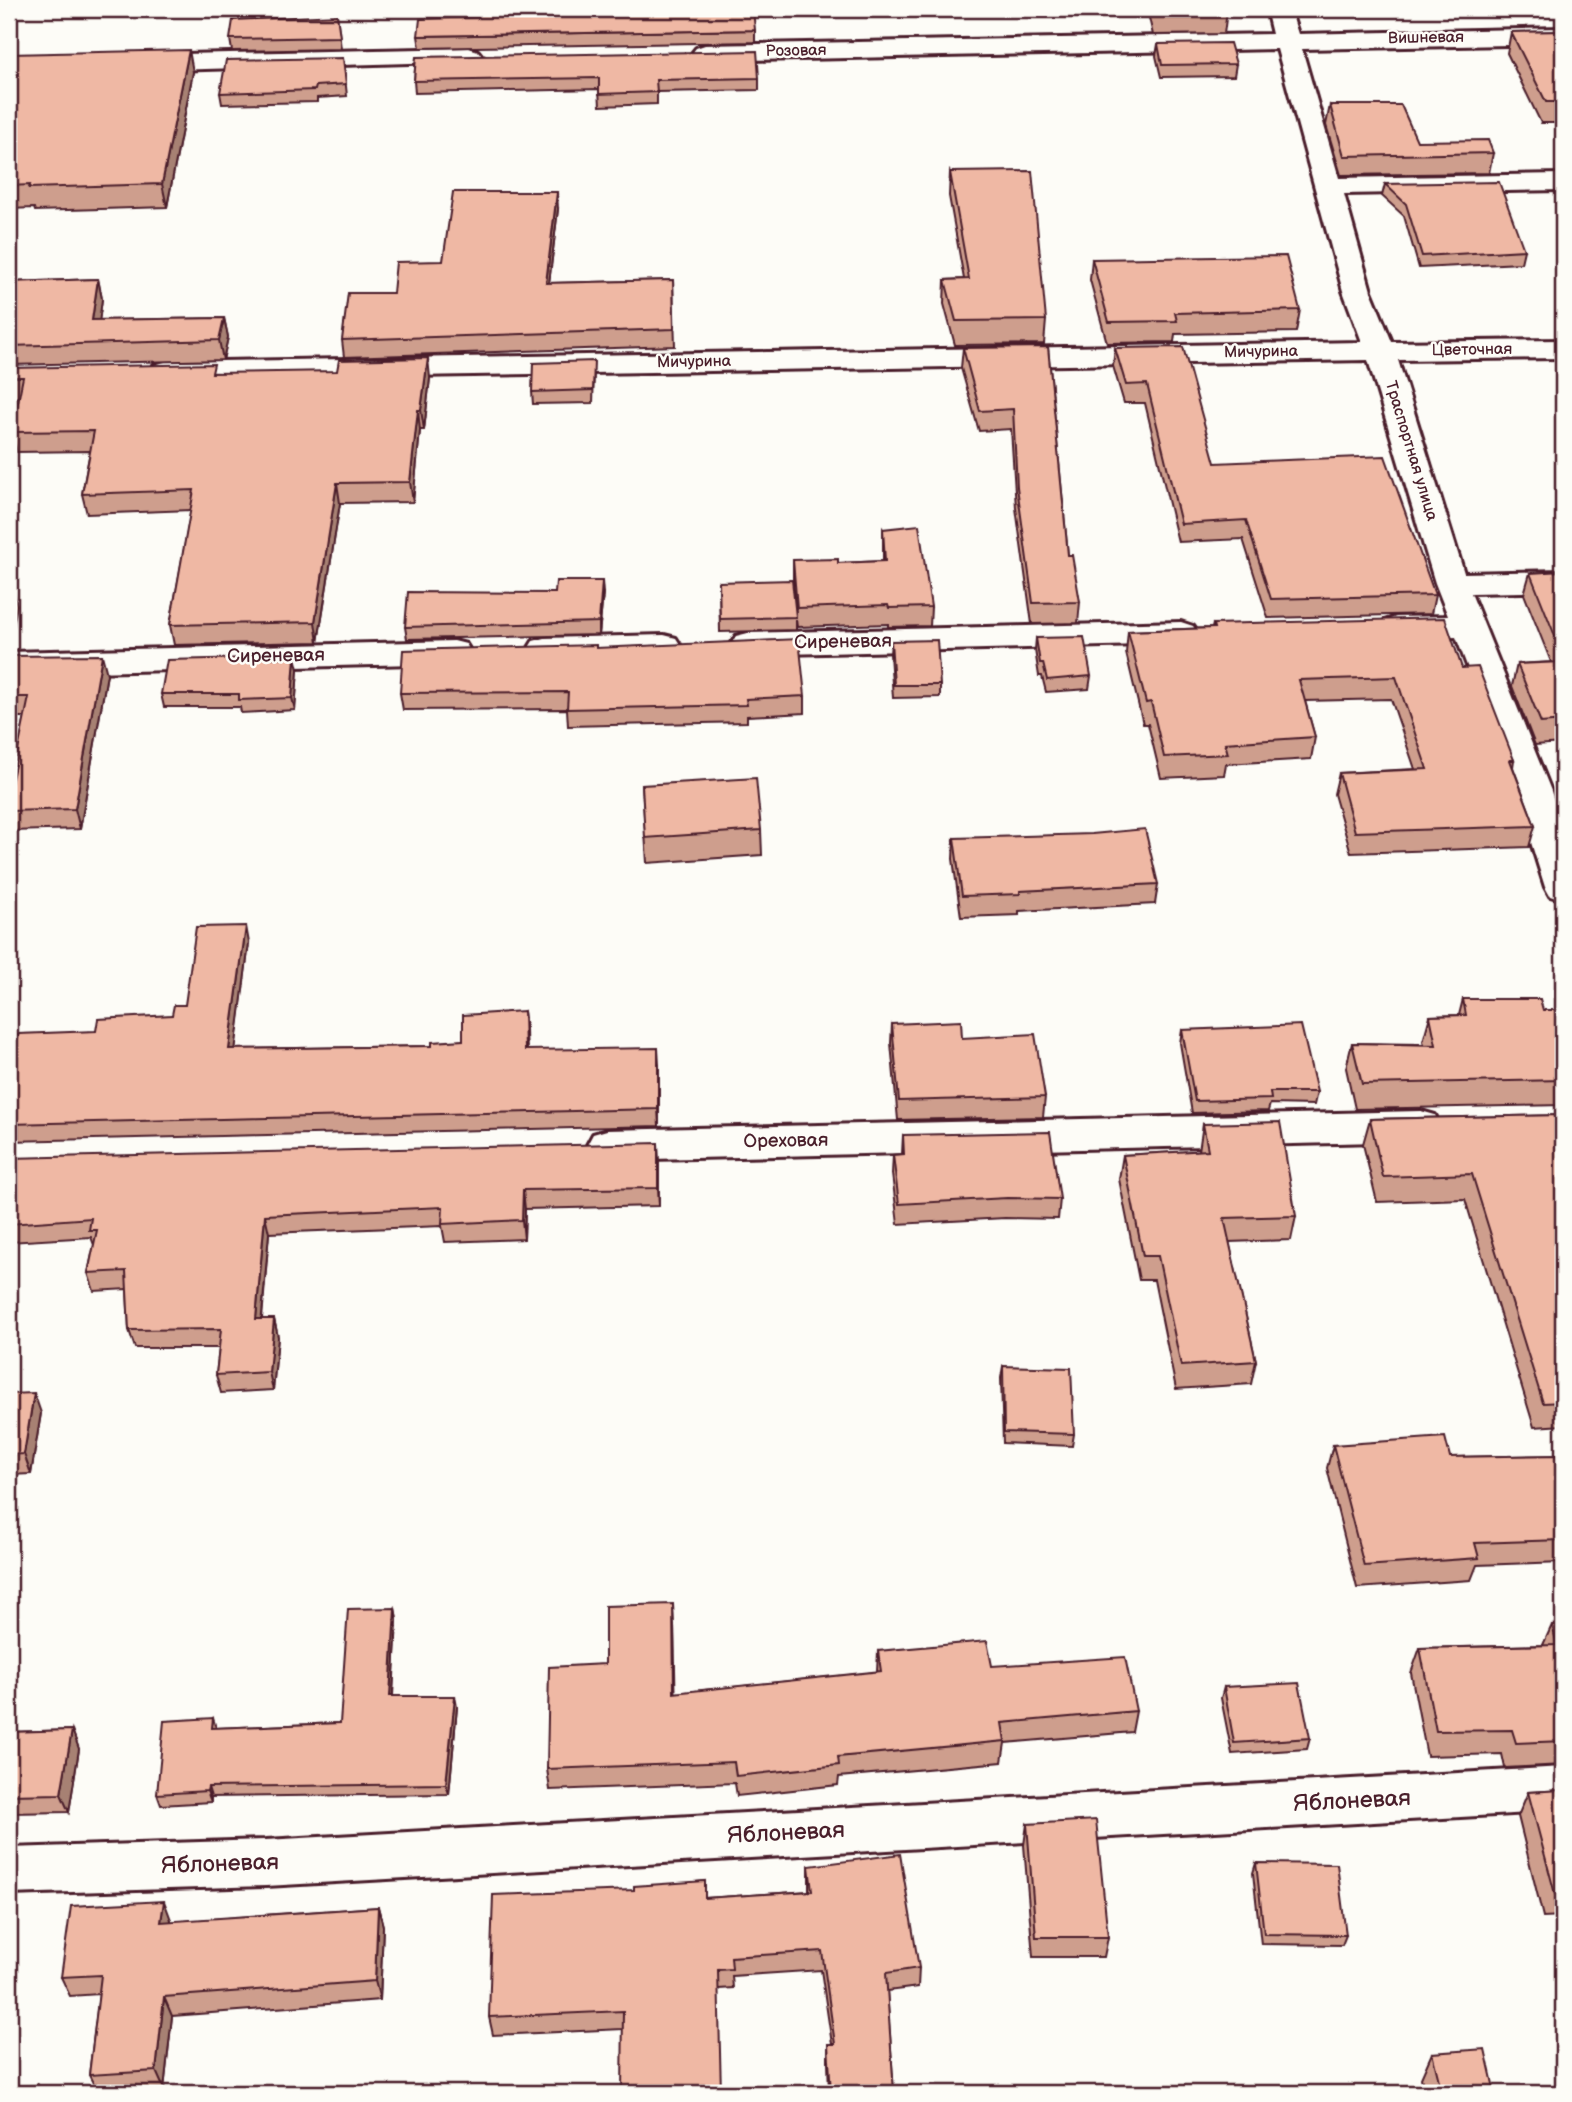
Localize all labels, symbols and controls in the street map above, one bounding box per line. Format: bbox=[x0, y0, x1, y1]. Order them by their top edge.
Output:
street label: Вишневая bbox=[1388, 28, 1464, 48]
street label: Розовая bbox=[765, 41, 827, 61]
street label: Цветочная bbox=[1431, 340, 1513, 360]
street label: Мичурина bbox=[1224, 342, 1299, 362]
street label: Мичурина bbox=[657, 352, 732, 372]
street label: Траспортная улица bbox=[1381, 379, 1441, 524]
street label: Сиреневая bbox=[794, 630, 892, 654]
street label: Сиреневая bbox=[227, 644, 325, 668]
street label: Ореховая bbox=[743, 1129, 829, 1153]
street label: Яблоневая bbox=[1292, 1784, 1412, 1818]
street label: Яблоневая bbox=[726, 1816, 846, 1850]
street label: Яблоневая bbox=[161, 1848, 279, 1880]

